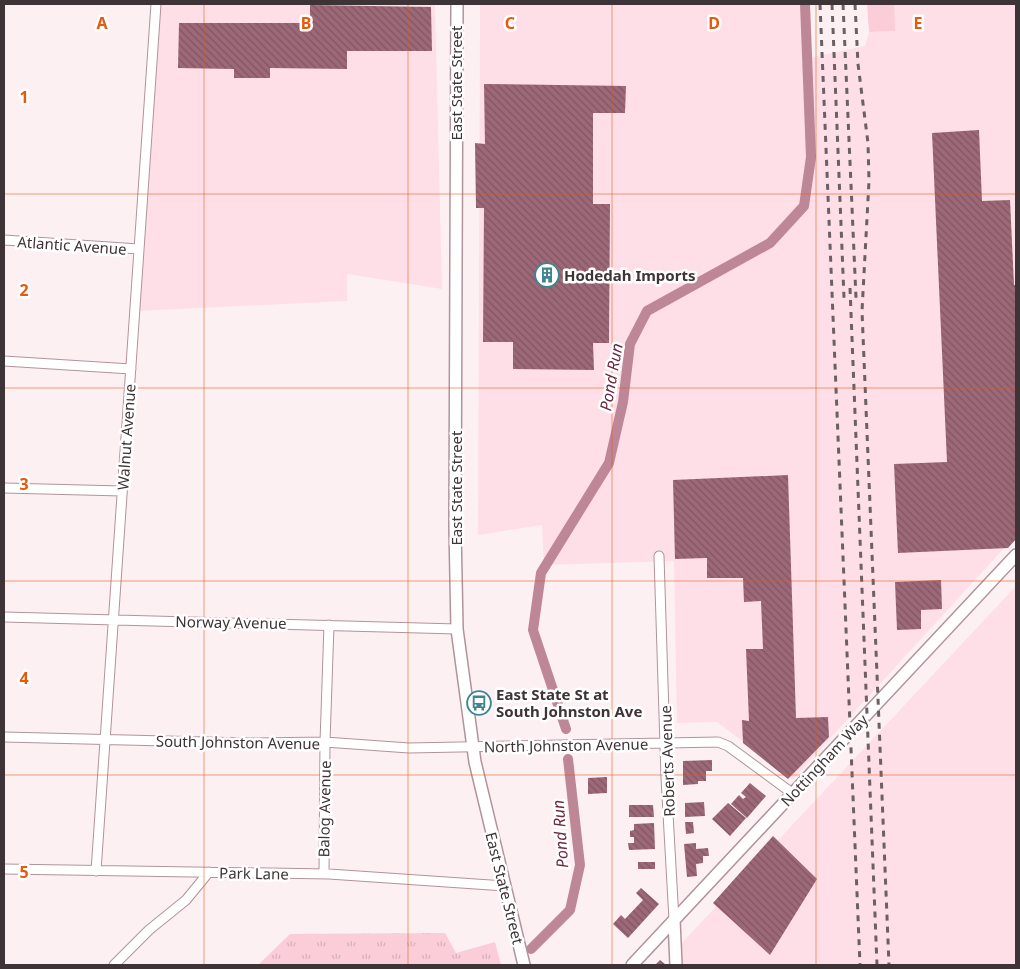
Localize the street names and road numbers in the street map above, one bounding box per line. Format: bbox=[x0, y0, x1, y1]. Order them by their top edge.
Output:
street label: East State Street bbox=[446, 25, 466, 140]
street label: Atlantic Avenue bbox=[17, 231, 127, 259]
street label: Walnut Avenue bbox=[112, 383, 140, 491]
street label: East State Street bbox=[446, 430, 466, 545]
street label: Norway Avenue bbox=[175, 611, 287, 633]
street label: Roberts Avenue bbox=[655, 705, 679, 817]
street label: Nottingham Way bbox=[776, 709, 872, 810]
street label: South Johnston Avenue bbox=[156, 731, 320, 753]
street label: North Johnston Avenue bbox=[484, 734, 648, 756]
street label: Balog Avenue bbox=[313, 760, 335, 858]
street label: East State Street bbox=[481, 830, 529, 947]
street label: Park Lane bbox=[219, 862, 289, 884]

